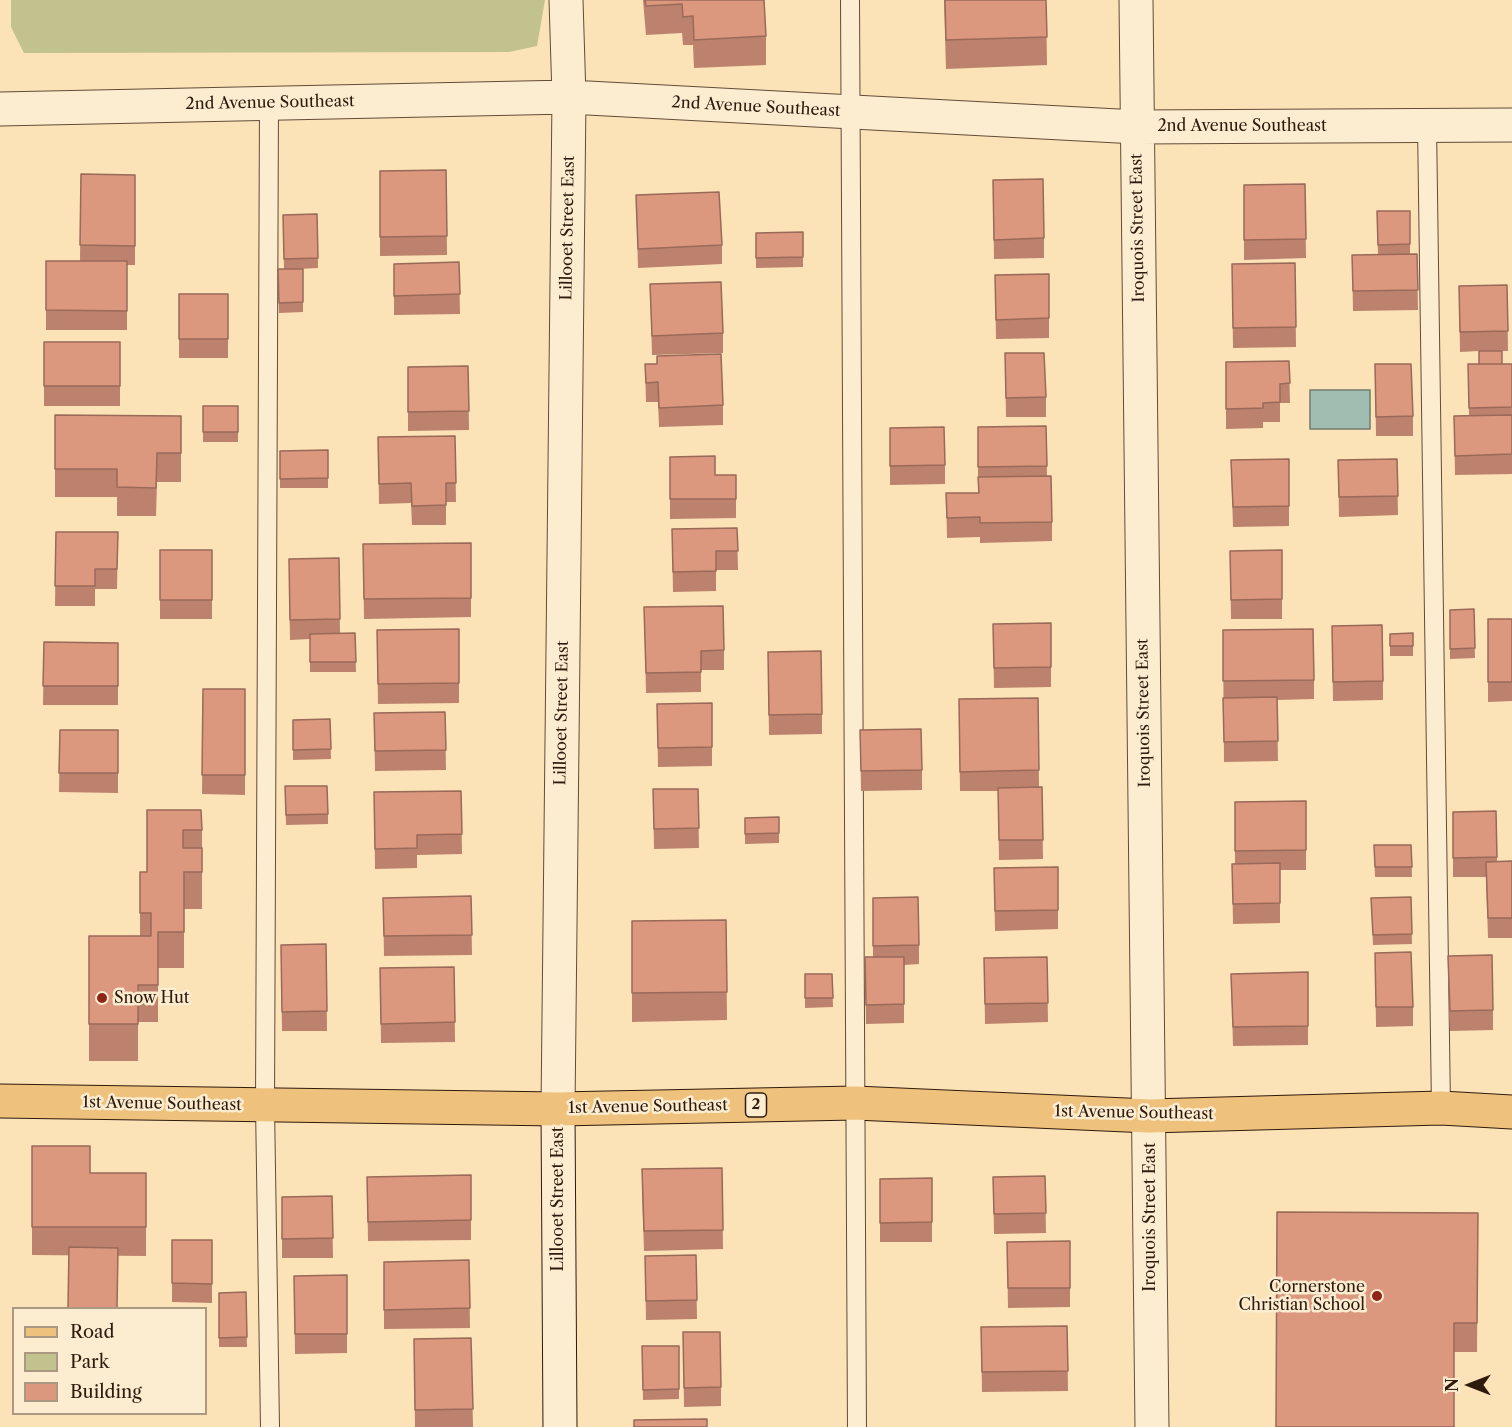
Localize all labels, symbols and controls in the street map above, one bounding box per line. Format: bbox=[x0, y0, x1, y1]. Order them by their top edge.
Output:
street label: 2nd Avenue Southeast bbox=[185, 92, 355, 114]
street label: 2nd Avenue Southeast bbox=[671, 93, 841, 121]
street label: 2nd Avenue Southeast bbox=[1157, 116, 1327, 136]
street label: Iroquois Street East bbox=[1127, 153, 1149, 303]
street label: Lillooet Street East bbox=[557, 155, 579, 301]
street label: Iroquois Street East bbox=[1133, 638, 1155, 788]
street label: Lillooet Street East bbox=[551, 640, 573, 786]
place label: Snow Hut bbox=[114, 988, 189, 1008]
marker: Snow Hut bbox=[95, 991, 109, 1005]
street label: 1st Avenue Southeast bbox=[82, 1093, 242, 1115]
road number: 2 bbox=[746, 1093, 766, 1117]
street label: 1st Avenue Southeast bbox=[568, 1096, 728, 1118]
street label: 1st Avenue Southeast bbox=[1054, 1102, 1214, 1124]
street label: Lillooet Street East bbox=[548, 1127, 568, 1271]
street label: Iroquois Street East bbox=[1140, 1142, 1160, 1292]
place label: Cornerstone Christian School bbox=[1239, 1277, 1365, 1315]
marker: Cornerstone Christian School bbox=[1370, 1289, 1384, 1303]
legend bbox=[12, 1307, 207, 1415]
text: Road bbox=[70, 1321, 115, 1343]
text: Park bbox=[70, 1351, 109, 1373]
north arrow bbox=[1440, 1355, 1500, 1415]
text: N bbox=[1442, 1378, 1462, 1392]
text: Building bbox=[70, 1381, 142, 1403]

